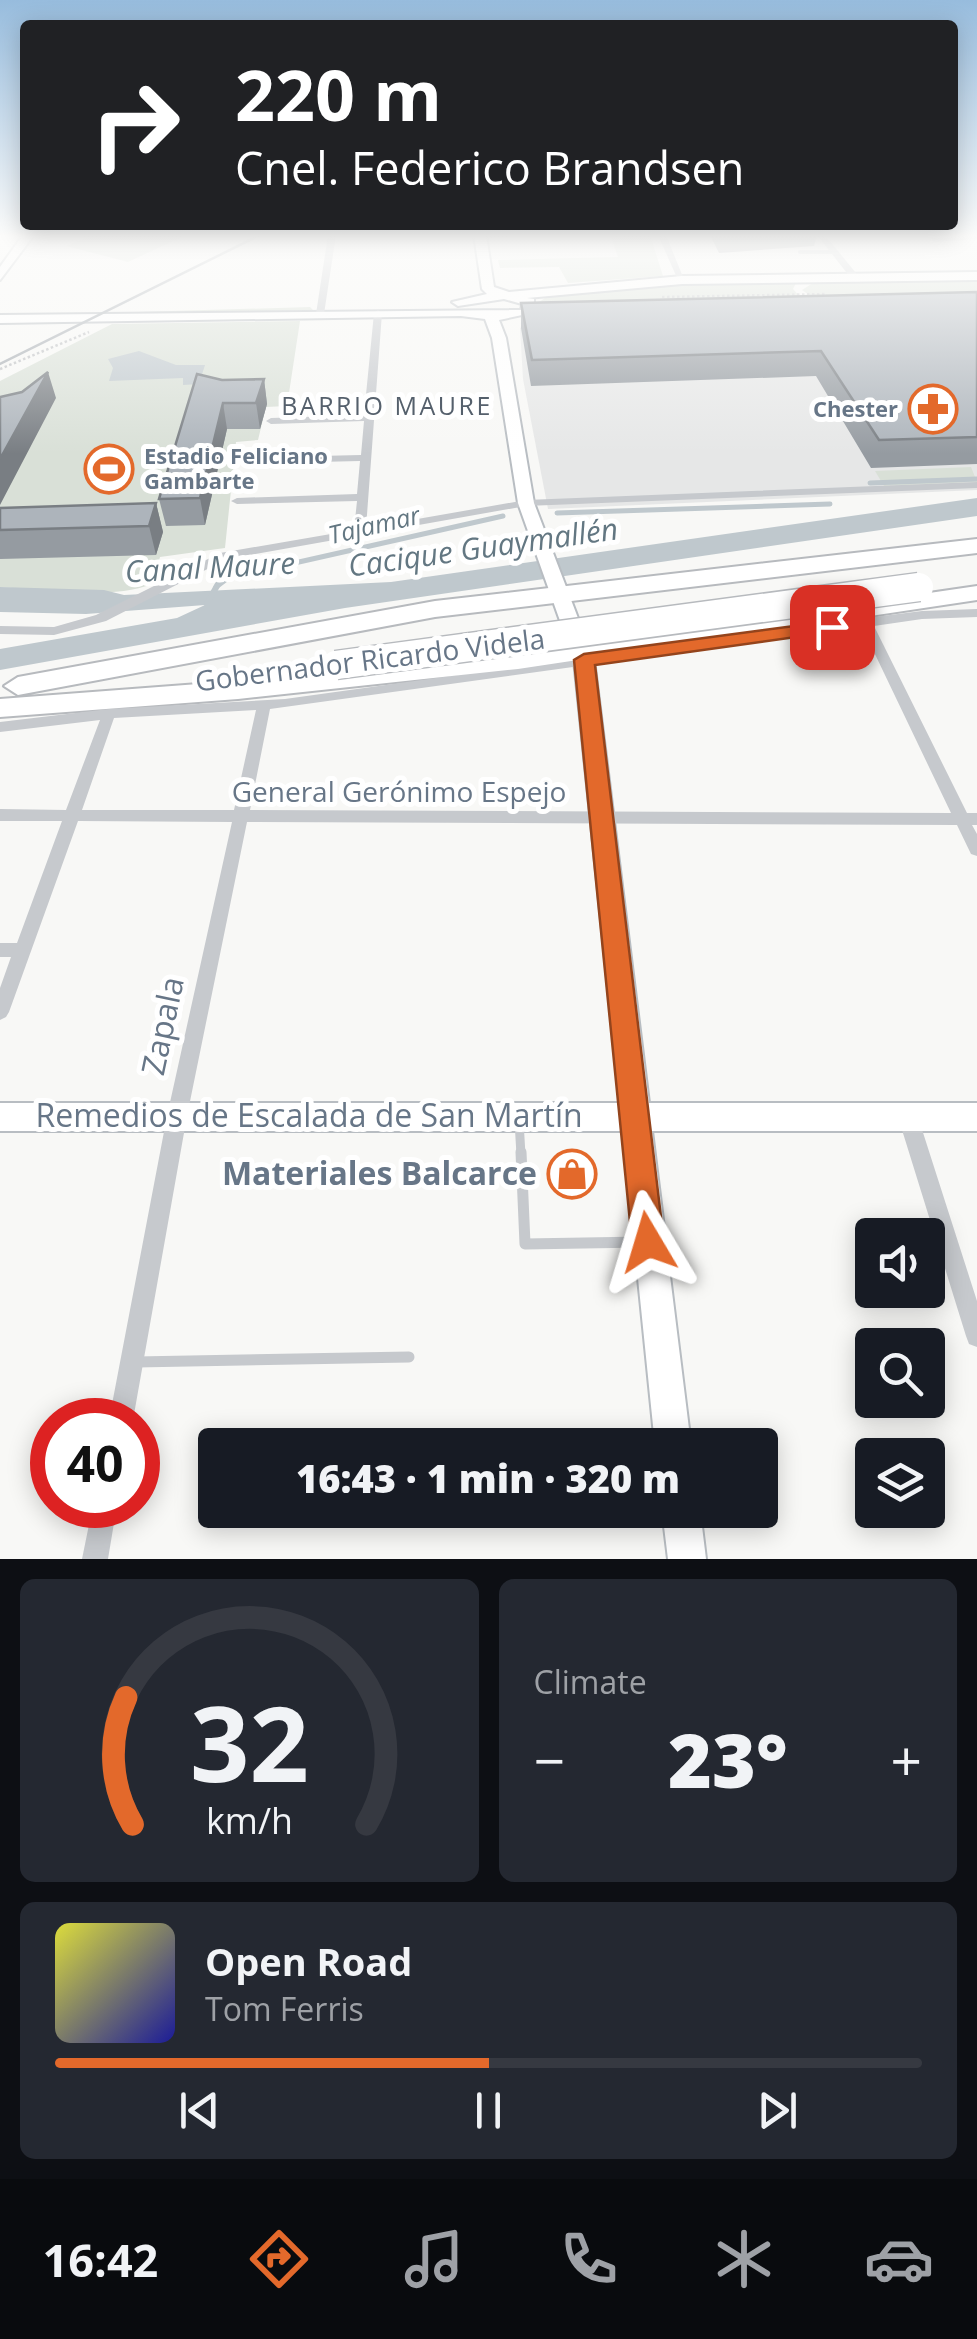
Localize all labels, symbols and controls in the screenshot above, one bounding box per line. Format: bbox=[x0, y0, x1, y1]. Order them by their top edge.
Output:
text: 220 m bbox=[235, 46, 442, 142]
icon: right bbox=[70, 60, 200, 190]
text: Cnel. Federico Brandsen bbox=[235, 137, 744, 198]
pharmacy icon: Chester bbox=[907, 383, 959, 435]
district label: BARRIO MAURE bbox=[281, 388, 493, 422]
place label: Chester bbox=[813, 393, 898, 423]
place label: Estadio Feliciano Gambarte bbox=[144, 440, 328, 495]
sports icon: Estadio Feliciano Gambarte bbox=[83, 443, 135, 495]
water label: Tajamar bbox=[325, 497, 424, 551]
water label: Cacique Guaymallén bbox=[345, 507, 620, 586]
water label: Canal Maure bbox=[124, 542, 296, 591]
pin bbox=[790, 585, 875, 670]
icon: arrive bbox=[805, 600, 860, 655]
street label: Gobernador Ricardo Videla bbox=[193, 619, 547, 699]
street label: General Gerónimo Espejo bbox=[232, 772, 566, 810]
street label: Zapala bbox=[130, 973, 193, 1079]
street label: Remedios de Escalada de San Martín bbox=[35, 1093, 583, 1136]
shop icon: Materiales Balcarce bbox=[546, 1148, 598, 1200]
place label: Materiales Balcarce bbox=[222, 1151, 537, 1194]
position arrow bbox=[596, 1190, 700, 1294]
map controls bbox=[855, 1218, 945, 1528]
button: sound bbox=[855, 1218, 945, 1308]
button: search bbox=[855, 1328, 945, 1418]
speed limit sign: 40 bbox=[30, 1398, 160, 1528]
button: layers bbox=[855, 1438, 945, 1528]
text: 16:43 · 1 min · 320 m bbox=[296, 1452, 680, 1504]
text: Climate bbox=[534, 1660, 647, 1703]
text: 32 bbox=[190, 1671, 309, 1812]
text: 23° bbox=[668, 1708, 788, 1810]
text: − bbox=[534, 1722, 565, 1797]
text: + bbox=[891, 1722, 922, 1797]
text: km/h bbox=[206, 1796, 293, 1844]
text: Open Road bbox=[205, 1935, 412, 1987]
text: Tom Ferris bbox=[205, 1987, 364, 2030]
icon: previous bbox=[172, 2083, 227, 2138]
icon: pause bbox=[461, 2083, 516, 2138]
icon: next bbox=[750, 2083, 805, 2138]
icon: directions bbox=[244, 2224, 314, 2294]
icon: music bbox=[399, 2224, 469, 2294]
icon: phone bbox=[554, 2224, 624, 2294]
icon: climate bbox=[709, 2224, 779, 2294]
icon: car bbox=[864, 2224, 934, 2294]
text: 16:42 bbox=[43, 2229, 158, 2290]

